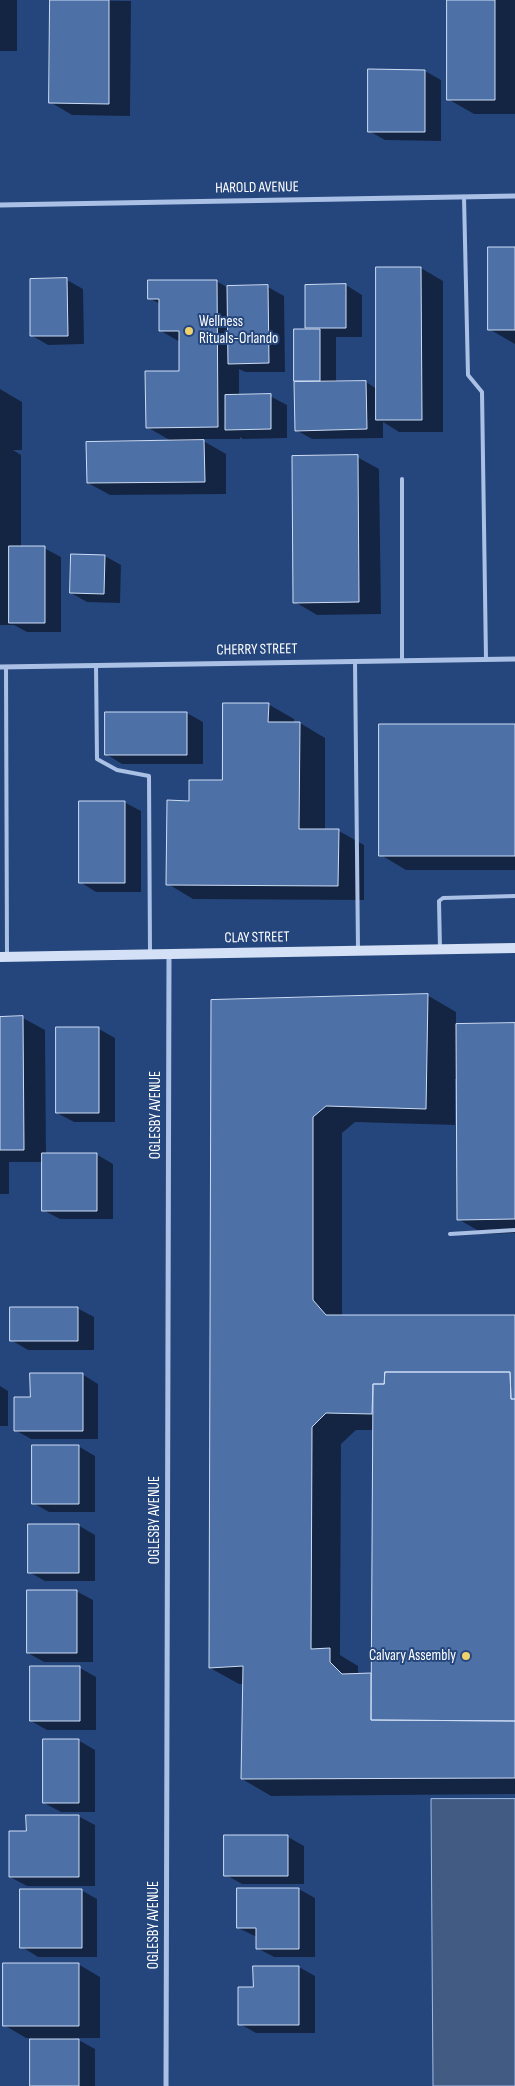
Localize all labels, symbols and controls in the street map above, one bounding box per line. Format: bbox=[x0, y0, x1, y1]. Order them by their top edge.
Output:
street label: HAROLD AVENUE bbox=[215, 178, 299, 198]
place label: Wellness Rituals-Orlando bbox=[199, 313, 278, 348]
marker: Wellness Rituals-Orlando bbox=[183, 325, 195, 337]
street label: CHERRY STREET bbox=[216, 640, 298, 660]
street label: CLAY STREET bbox=[224, 928, 290, 948]
street label: OGLESBY AVENUE bbox=[147, 1071, 165, 1159]
street label: OGLESBY AVENUE bbox=[146, 1476, 164, 1564]
place label: Calvary Assembly bbox=[369, 1647, 456, 1665]
marker: Calvary Assembly bbox=[460, 1650, 472, 1662]
street label: OGLESBY AVENUE bbox=[145, 1881, 163, 1969]

